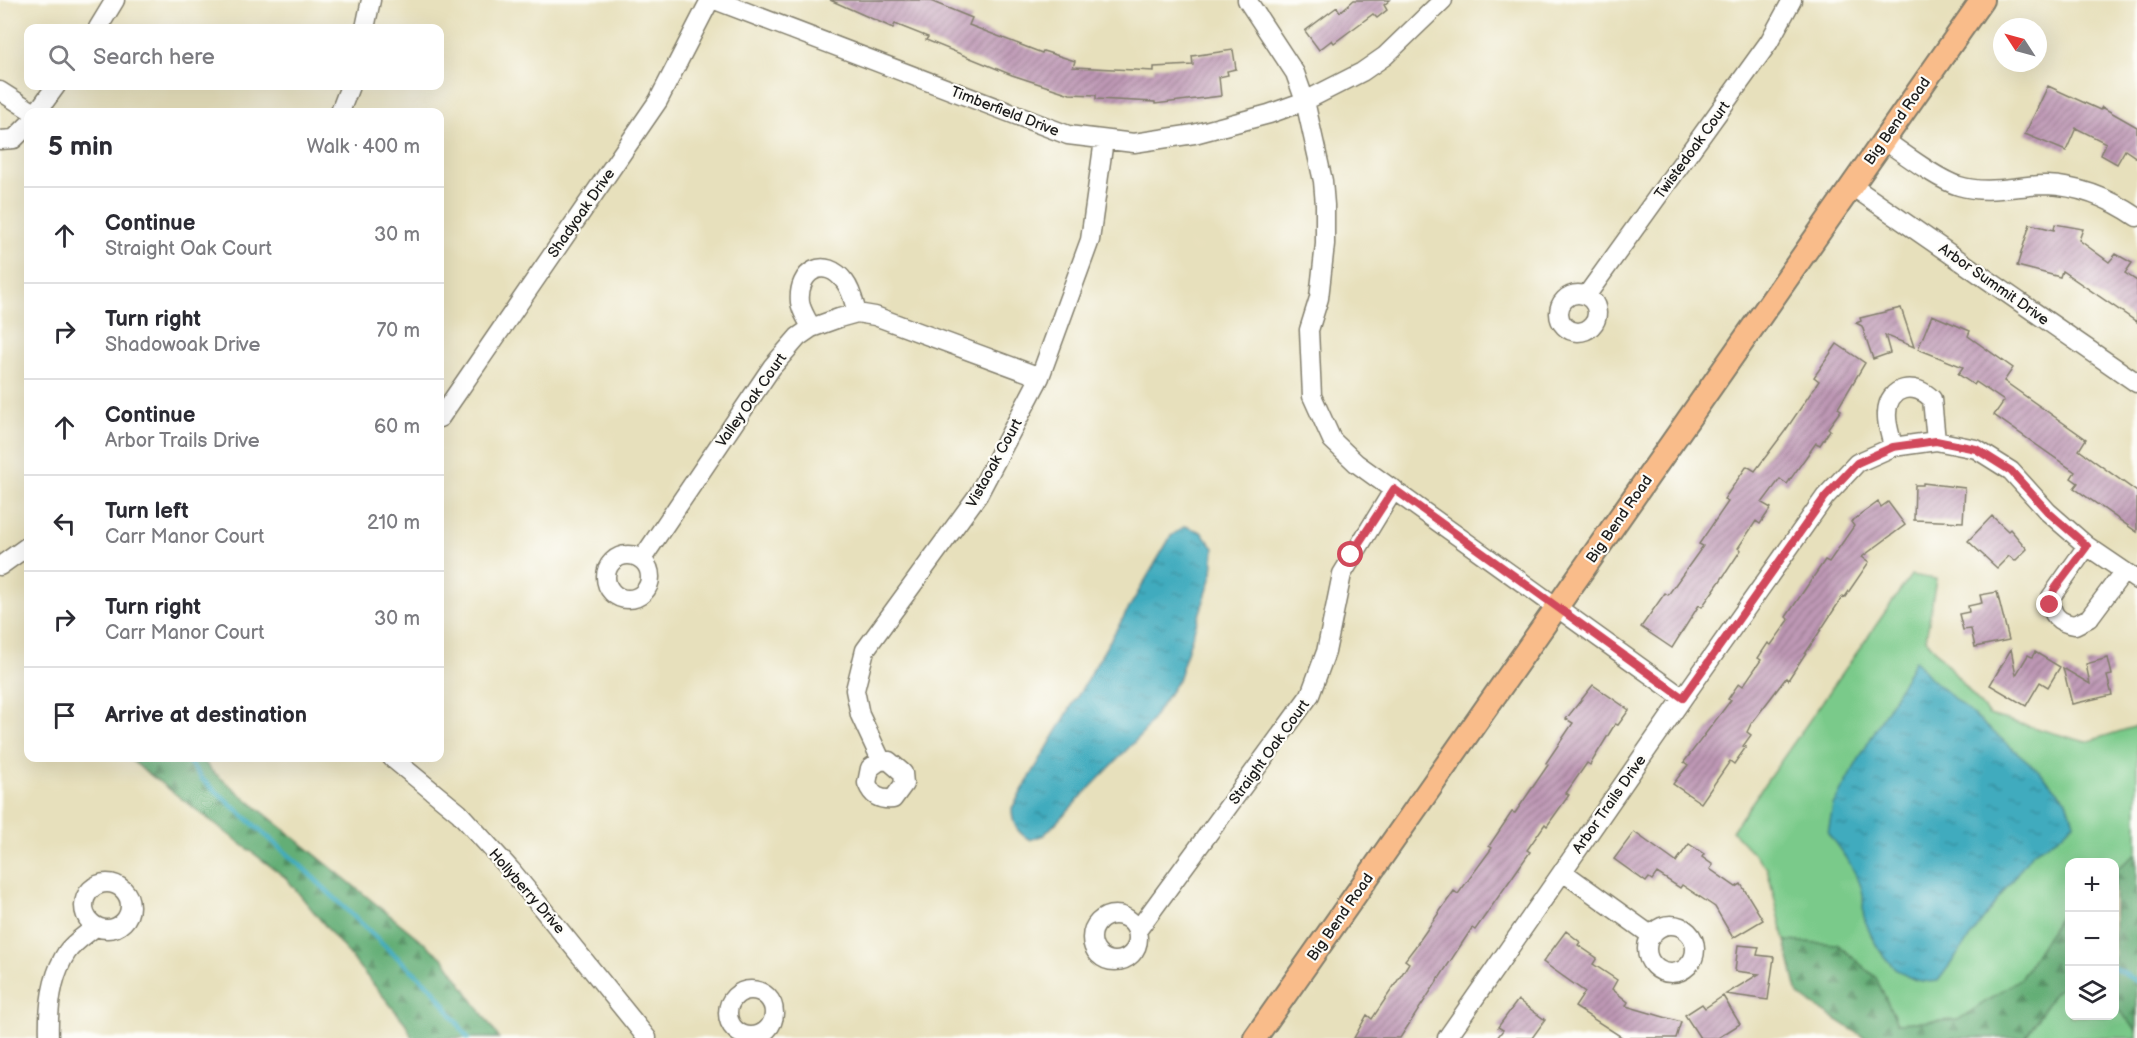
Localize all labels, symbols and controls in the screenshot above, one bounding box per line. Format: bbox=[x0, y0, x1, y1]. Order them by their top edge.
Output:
north arrow bbox=[1993, 18, 2047, 72]
search box bbox=[24, 24, 444, 90]
icon: search bbox=[45, 41, 78, 74]
text: Search here bbox=[93, 44, 215, 71]
street label: Big Bend Road bbox=[1860, 74, 1935, 169]
street label: Timberfield Drive bbox=[948, 82, 1062, 141]
street label: Twistedoak Court bbox=[1651, 97, 1735, 203]
text: 5 min bbox=[48, 132, 113, 163]
text: Walk · 400 m bbox=[307, 135, 420, 159]
street label: Shadyoak Drive bbox=[544, 165, 619, 262]
text: Continue bbox=[105, 210, 195, 237]
icon: ahead bbox=[48, 219, 81, 252]
text: 30 m bbox=[374, 223, 420, 247]
text: Straight Oak Court bbox=[105, 237, 272, 261]
street label: Arbor Summit Drive bbox=[1935, 239, 2053, 330]
text: Turn right bbox=[105, 306, 201, 333]
icon: right bbox=[48, 315, 81, 348]
text: 70 m bbox=[376, 319, 420, 343]
text: Shadowoak Drive bbox=[105, 333, 260, 357]
street label: Valley Oak Court bbox=[712, 349, 791, 451]
text: Continue bbox=[105, 402, 195, 429]
icon: ahead bbox=[48, 411, 81, 444]
text: 60 m bbox=[374, 415, 420, 439]
street label: Vistaoak Court bbox=[962, 415, 1027, 511]
text: Arbor Trails Drive bbox=[105, 429, 260, 453]
street label: Big Bend Road bbox=[1582, 472, 1657, 567]
text: Turn left bbox=[105, 498, 189, 525]
icon: left bbox=[48, 507, 81, 540]
text: 210 m bbox=[367, 511, 420, 535]
text: Carr Manor Court bbox=[105, 525, 264, 549]
route start bbox=[1337, 541, 1363, 567]
route end bbox=[2036, 591, 2062, 617]
text: Turn right bbox=[105, 594, 201, 621]
icon: right bbox=[48, 603, 81, 636]
text: 30 m bbox=[374, 607, 420, 631]
text: Carr Manor Court bbox=[105, 621, 264, 645]
street label: Straight Oak Court bbox=[1225, 696, 1314, 808]
icon: arrive bbox=[48, 699, 81, 732]
text: Arrive at destination bbox=[105, 702, 307, 729]
street label: Arbor Trails Drive bbox=[1568, 751, 1651, 857]
street label: Hollyberry Drive bbox=[484, 845, 569, 938]
map controls bbox=[2065, 858, 2119, 1020]
button: + bbox=[2065, 858, 2119, 912]
street label: Big Bend Road bbox=[1303, 870, 1378, 965]
button: − bbox=[2065, 912, 2119, 966]
button: layers bbox=[2065, 966, 2119, 1020]

